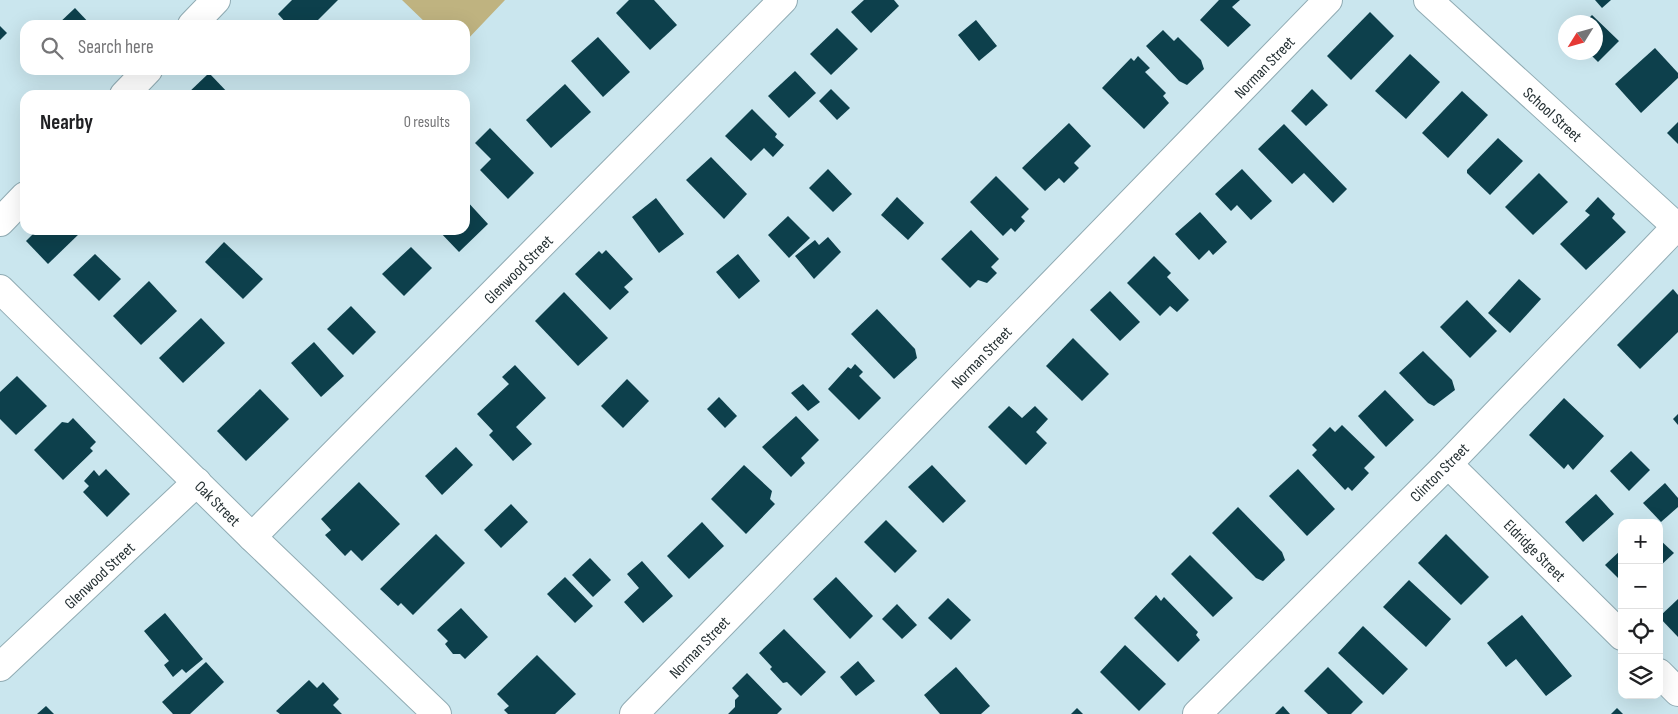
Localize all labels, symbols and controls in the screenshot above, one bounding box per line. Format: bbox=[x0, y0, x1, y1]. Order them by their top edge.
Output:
north arrow bbox=[1558, 15, 1603, 60]
search box bbox=[20, 20, 470, 75]
street label: Norman Street bbox=[1231, 33, 1299, 103]
icon: search bbox=[38, 34, 66, 62]
text: Search here bbox=[78, 36, 154, 59]
street label: School Street bbox=[1519, 84, 1585, 147]
text: Nearby bbox=[40, 110, 93, 135]
text: 0 results bbox=[404, 113, 450, 132]
street label: Glenwood Street bbox=[481, 232, 557, 308]
street label: Norman Street bbox=[948, 323, 1016, 393]
street label: Clinton Street bbox=[1407, 440, 1474, 506]
street label: Oak Street bbox=[190, 477, 244, 531]
street label: Eldridge Street bbox=[1499, 516, 1569, 586]
map controls bbox=[1618, 519, 1663, 699]
button: + bbox=[1618, 519, 1663, 564]
street label: Glenwood Street bbox=[61, 539, 139, 614]
button: − bbox=[1618, 564, 1663, 609]
button: locate bbox=[1618, 609, 1663, 654]
street label: Norman Street bbox=[666, 613, 734, 683]
button: layers bbox=[1618, 654, 1663, 699]

